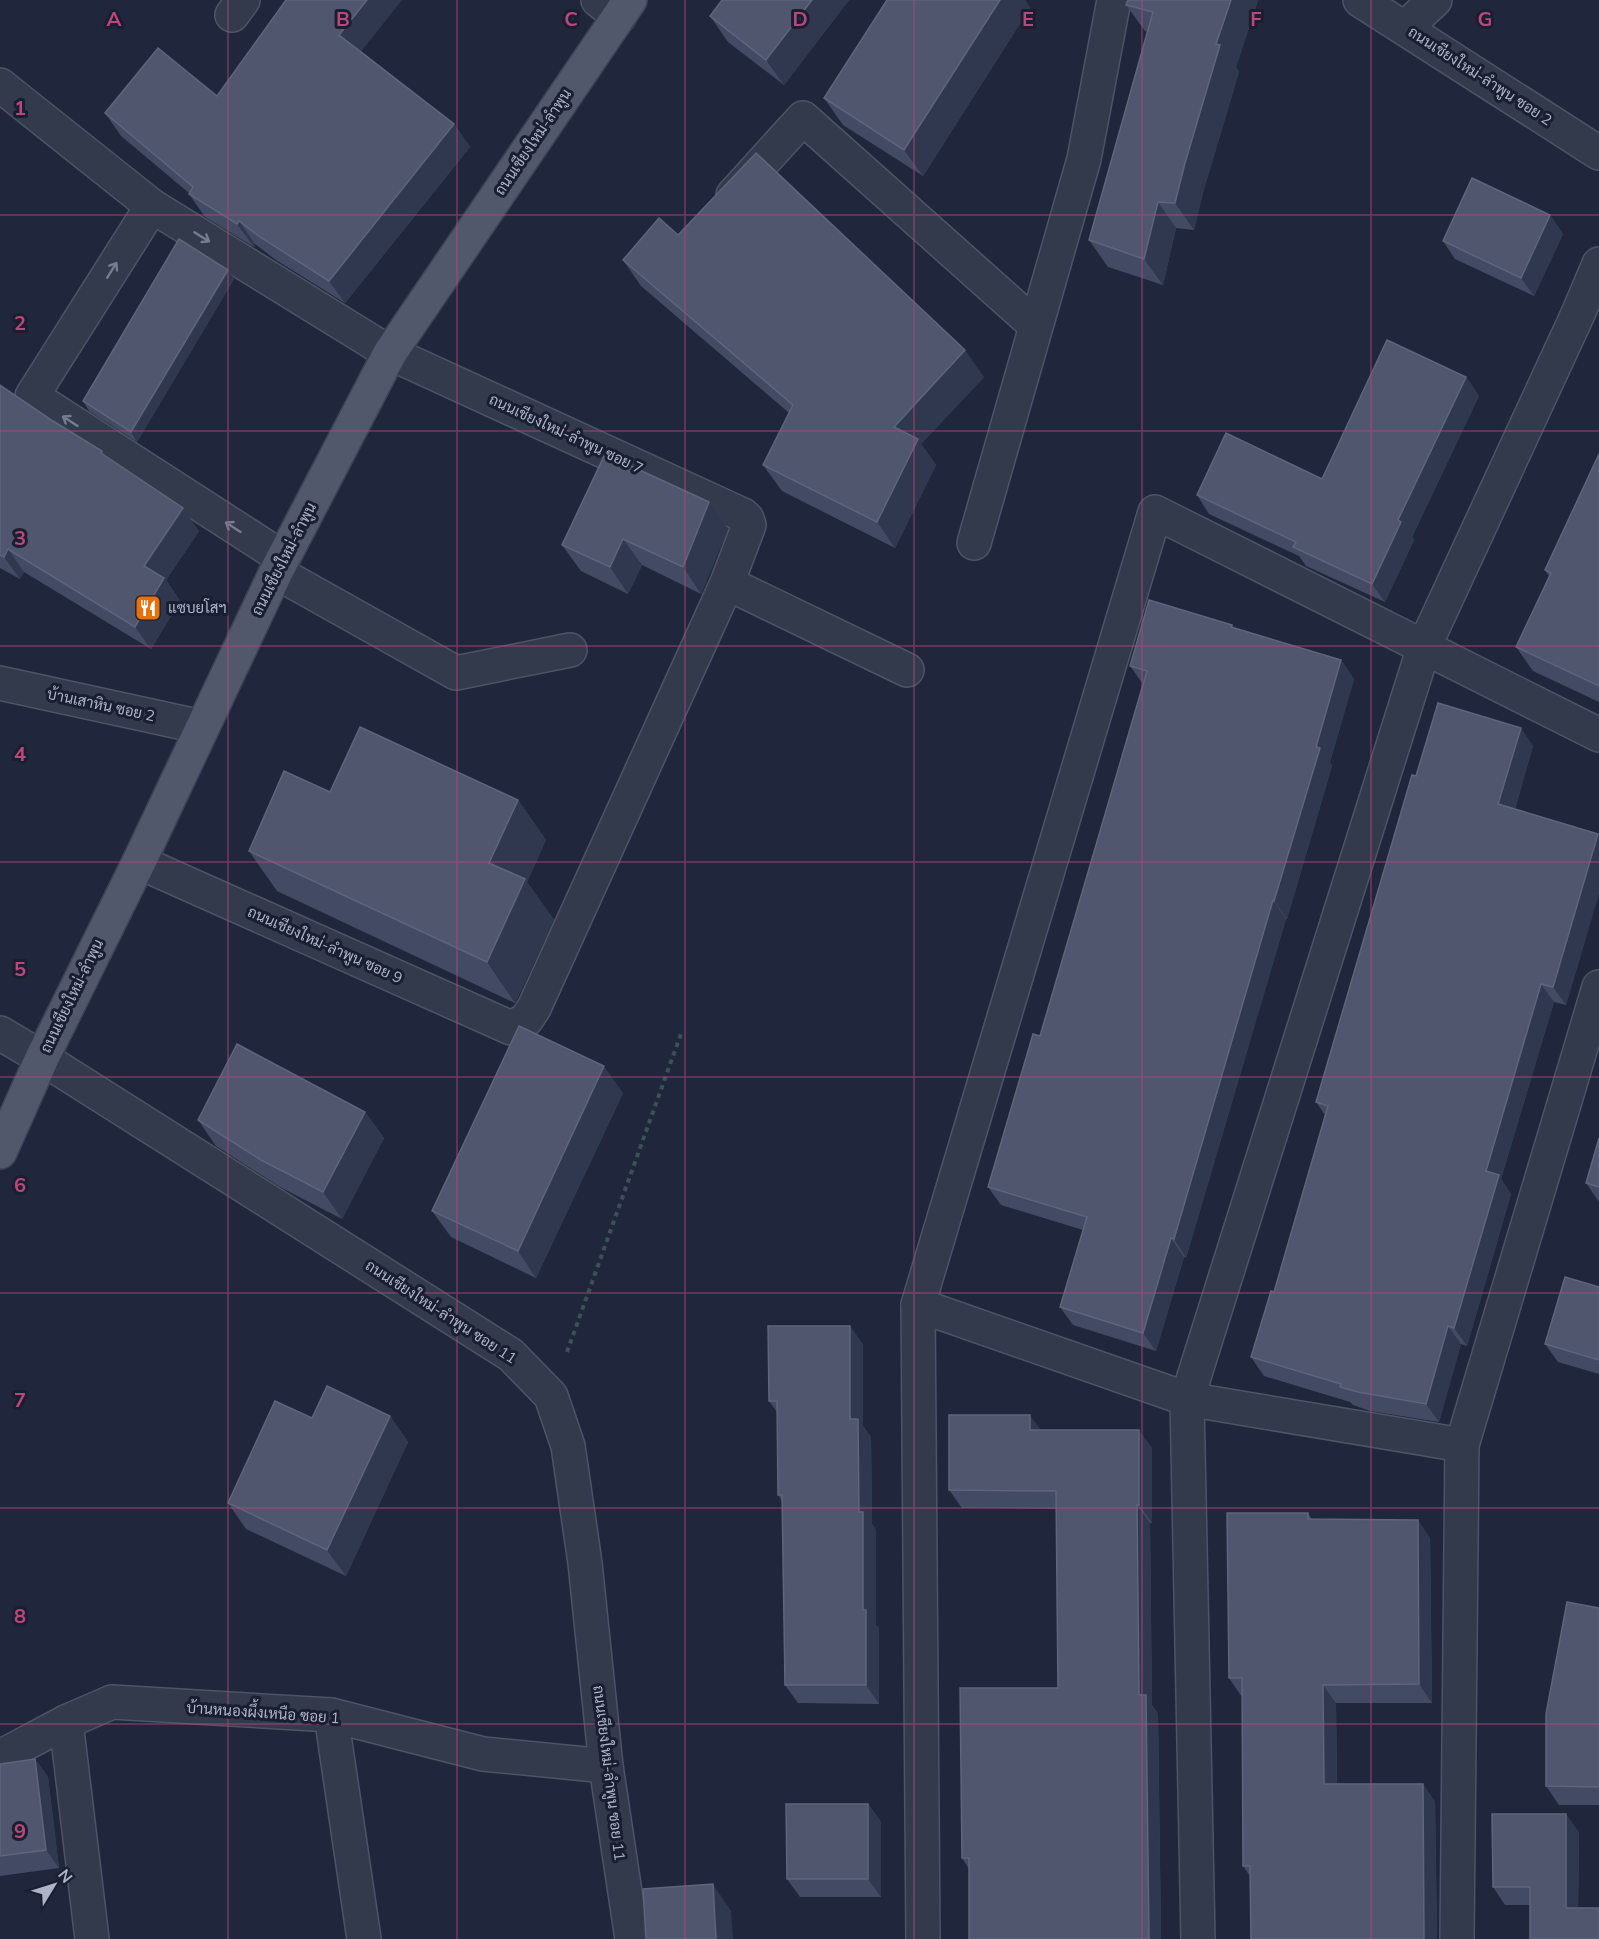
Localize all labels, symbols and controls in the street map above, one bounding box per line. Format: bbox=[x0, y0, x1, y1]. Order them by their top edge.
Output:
text: A bbox=[107, 6, 122, 31]
text: B bbox=[336, 6, 350, 31]
text: C bbox=[564, 6, 578, 31]
text: D bbox=[792, 6, 808, 31]
text: E bbox=[1022, 6, 1034, 31]
text: F bbox=[1250, 6, 1262, 31]
text: G bbox=[1478, 6, 1492, 31]
street label: ถนนเชียงใหม่-ลำพูน ซอย 2 bbox=[1404, 22, 1556, 130]
street label: ถนนเชียงใหม่-ลำพูน bbox=[490, 85, 576, 199]
text: 1 bbox=[14, 95, 26, 120]
one-way arrow bbox=[193, 231, 210, 243]
one-way arrow bbox=[105, 261, 118, 278]
text: 2 bbox=[14, 310, 26, 335]
street label: ถนนเชียงใหม่-ลำพูน ซอย 7 bbox=[486, 390, 646, 478]
one-way arrow bbox=[61, 414, 78, 427]
street label: ถนนเชียงใหม่-ลำพูน bbox=[247, 499, 321, 619]
one-way arrow bbox=[225, 520, 242, 533]
text: 3 bbox=[14, 525, 26, 550]
restaurant icon: แซบยโสฯ bbox=[133, 593, 163, 623]
place label: แซบยโสฯ bbox=[168, 598, 227, 617]
street label: บ้านเสาหิน ซอย 2 bbox=[45, 684, 157, 725]
text: 4 bbox=[14, 741, 26, 766]
street label: ถนนเชียงใหม่-ลำพูน ซอย 9 bbox=[244, 902, 406, 988]
street label: ถนนเชียงใหม่-ลำพูน bbox=[36, 936, 108, 1056]
text: 5 bbox=[14, 956, 26, 981]
text: 6 bbox=[14, 1172, 26, 1197]
street label: ถนนเชียงใหม่-ลำพูน ซอย 11 bbox=[362, 1256, 520, 1368]
text: 7 bbox=[14, 1387, 26, 1412]
text: 8 bbox=[14, 1603, 26, 1628]
street label: ถนนเชียงใหม่-ลำพูน ซอย 11 bbox=[588, 1684, 630, 1862]
street label: บ้านหนองผึ้งเหนือ ซอย 1 bbox=[186, 1693, 341, 1727]
text: 9 bbox=[14, 1818, 26, 1843]
north arrow bbox=[24, 1855, 84, 1915]
text: N bbox=[54, 1865, 77, 1887]

